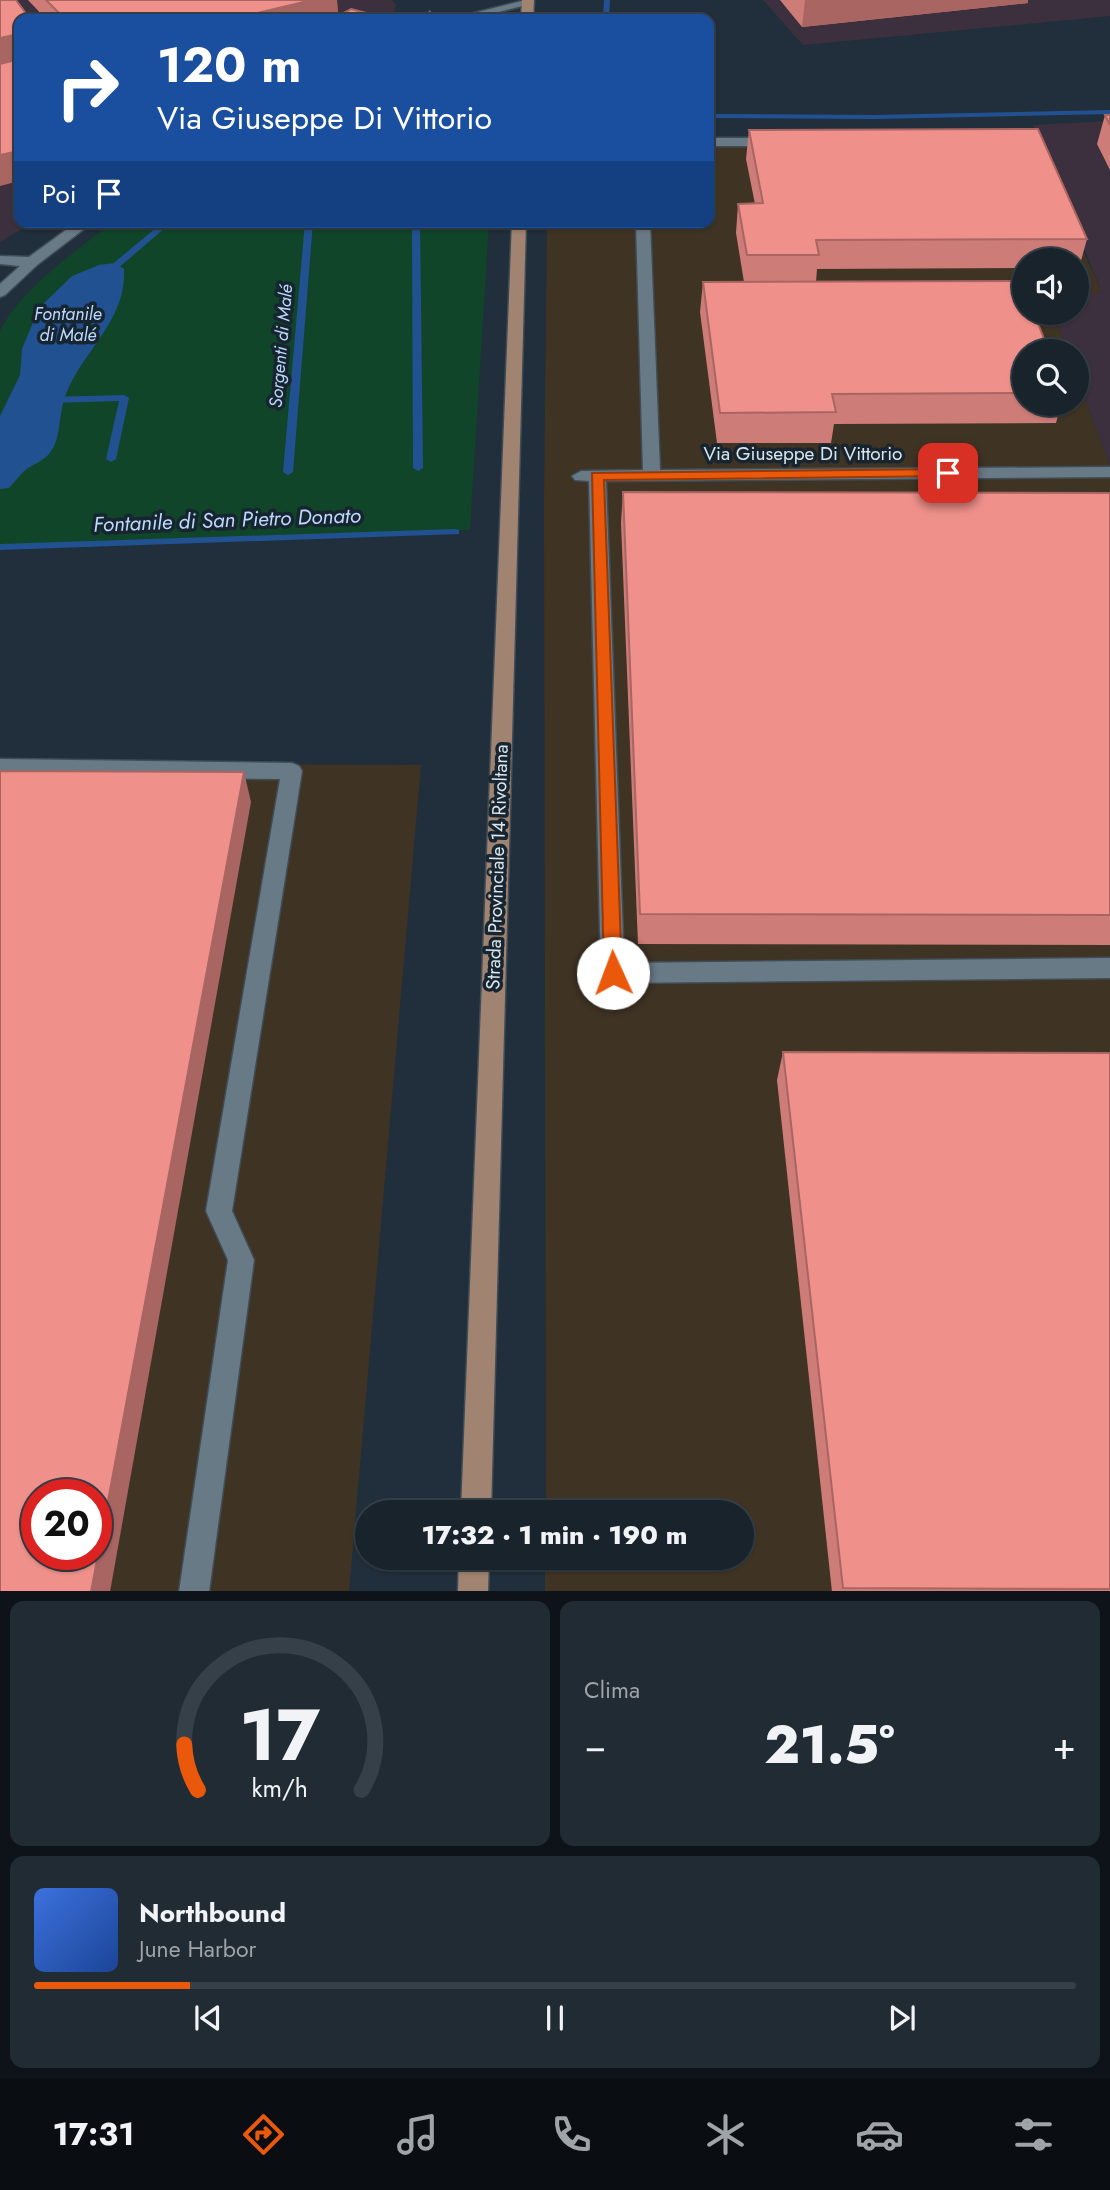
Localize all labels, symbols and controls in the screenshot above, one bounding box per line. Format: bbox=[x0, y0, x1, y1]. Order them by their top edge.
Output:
text: 120 m bbox=[157, 30, 301, 100]
icon: right bbox=[42, 42, 133, 133]
text: Via Giuseppe Di Vittorio bbox=[157, 95, 492, 141]
text: Poi bbox=[42, 175, 76, 213]
icon: arrive bbox=[90, 175, 128, 213]
map controls bbox=[1012, 248, 1089, 416]
button: sound bbox=[1012, 248, 1089, 325]
water label: Sorgenti di Malé bbox=[263, 282, 299, 409]
water label: Fontanile di Malé bbox=[34, 301, 102, 348]
button: search bbox=[1012, 339, 1089, 416]
street label: Via Giuseppe Di Vittorio bbox=[704, 440, 902, 467]
pin bbox=[918, 443, 978, 503]
icon: arrive bbox=[929, 454, 967, 492]
water label: Fontanile di San Pietro Donato bbox=[93, 500, 361, 540]
street label: Strada Provinciale 14 Rivoltana bbox=[479, 744, 515, 990]
position arrow bbox=[576, 936, 650, 1010]
speed limit sign: 20 bbox=[21, 1479, 112, 1570]
text: 17:32 · 1 min · 190 m bbox=[421, 1516, 688, 1554]
text: Clima bbox=[584, 1673, 640, 1707]
text: 17 bbox=[240, 1682, 321, 1787]
text: 21.5° bbox=[764, 1707, 895, 1783]
text: − bbox=[584, 1718, 606, 1773]
text: + bbox=[1053, 1718, 1076, 1773]
text: km/h bbox=[252, 1769, 308, 1805]
text: Northbound bbox=[139, 1894, 286, 1932]
text: June Harbor bbox=[139, 1932, 256, 1966]
icon: previous bbox=[189, 1999, 227, 2037]
icon: pause bbox=[536, 1999, 574, 2037]
icon: next bbox=[883, 1999, 921, 2037]
icon: directions bbox=[239, 2110, 288, 2159]
icon: music bbox=[393, 2110, 442, 2159]
icon: phone bbox=[547, 2110, 596, 2159]
icon: climate bbox=[701, 2110, 750, 2159]
icon: car bbox=[855, 2110, 904, 2159]
icon: filters bbox=[1009, 2110, 1058, 2159]
text: 17:31 bbox=[52, 2111, 134, 2157]

